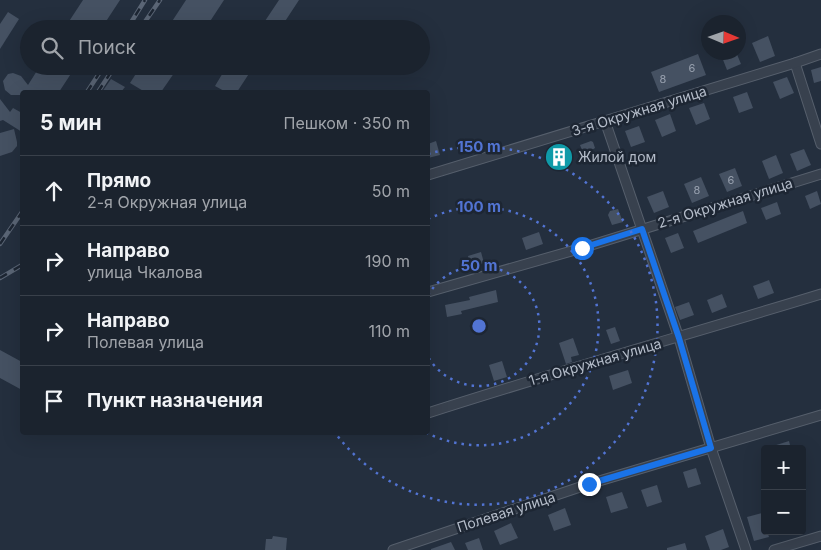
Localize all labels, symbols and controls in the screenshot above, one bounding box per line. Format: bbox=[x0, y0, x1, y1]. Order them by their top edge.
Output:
north arrow bbox=[701, 15, 746, 60]
search box bbox=[20, 20, 430, 75]
icon: search bbox=[38, 34, 66, 62]
text: Поиск bbox=[78, 36, 136, 59]
house number: 6 bbox=[689, 61, 696, 75]
house number: 8 bbox=[660, 72, 667, 86]
street label: 3-я Окружная улица bbox=[569, 82, 708, 139]
text: 5 мин bbox=[40, 110, 102, 135]
text: Пешком · 350 m bbox=[284, 113, 410, 133]
text: 150 m bbox=[457, 137, 501, 156]
building icon: Жилой дом bbox=[544, 142, 574, 172]
place label: Жилой дом bbox=[578, 148, 656, 165]
text: Прямо bbox=[87, 169, 151, 192]
house number: 6 bbox=[728, 173, 735, 187]
street label: 2-я Окружная улица bbox=[655, 174, 794, 231]
icon: ahead bbox=[40, 177, 68, 205]
text: 50 m bbox=[372, 181, 410, 201]
house number: 8 bbox=[694, 183, 701, 197]
text: 2-я Окружная улица bbox=[87, 192, 247, 212]
text: 100 m bbox=[457, 197, 501, 216]
route start bbox=[571, 237, 594, 260]
text: Направо bbox=[87, 239, 170, 262]
icon: right bbox=[40, 247, 68, 275]
text: 190 m bbox=[365, 251, 410, 271]
text: 50 m bbox=[461, 256, 497, 275]
text: улица Чкалова bbox=[87, 262, 203, 282]
text: Направо bbox=[87, 309, 170, 332]
icon: right bbox=[40, 317, 68, 345]
centre of rings bbox=[470, 317, 488, 335]
text: 110 m bbox=[368, 321, 410, 341]
text: Полевая улица bbox=[87, 332, 204, 352]
street label: 1-я Окружная улица bbox=[527, 334, 663, 389]
icon: arrive bbox=[40, 387, 68, 415]
text: Пункт назначения bbox=[87, 389, 263, 412]
map controls bbox=[761, 445, 806, 535]
button: + bbox=[761, 445, 806, 490]
route end bbox=[578, 473, 601, 496]
street label: Полевая улица bbox=[455, 488, 557, 535]
button: − bbox=[761, 490, 806, 535]

